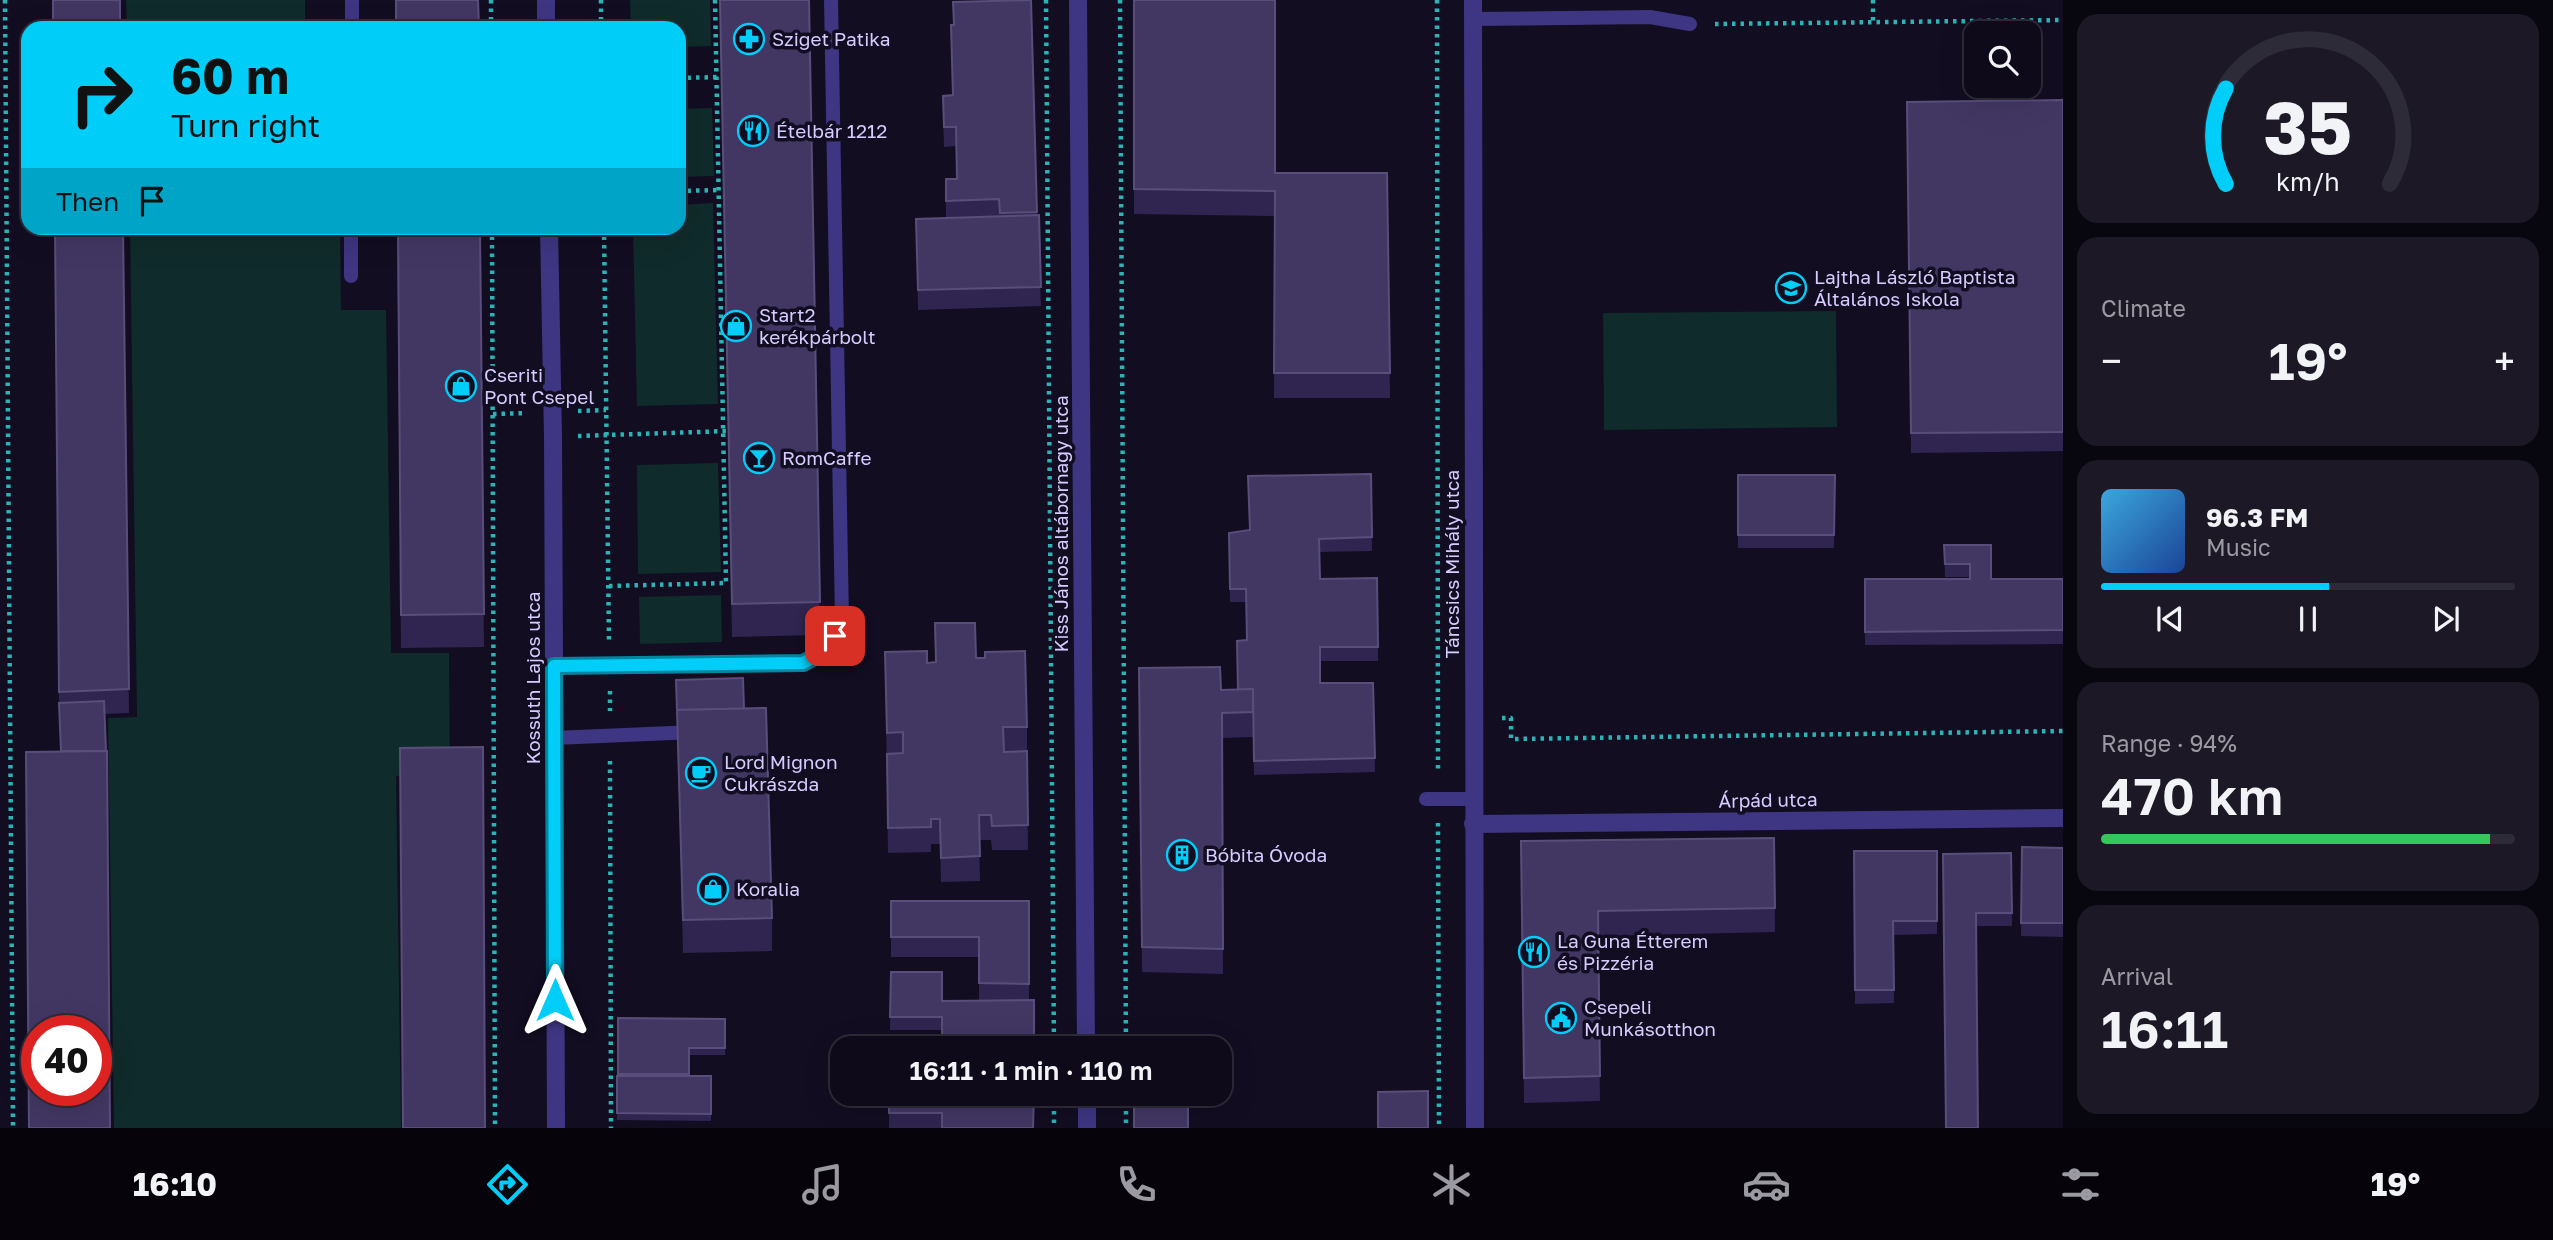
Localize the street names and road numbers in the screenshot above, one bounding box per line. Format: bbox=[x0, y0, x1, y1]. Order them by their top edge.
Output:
street label: Kiss János altábornagy utca bbox=[1049, 395, 1072, 653]
street label: Táncsics Mihály utca bbox=[1440, 470, 1463, 658]
street label: Kossuth Lajos utca bbox=[521, 591, 544, 765]
street label: Árpád utca bbox=[1718, 787, 1818, 812]

